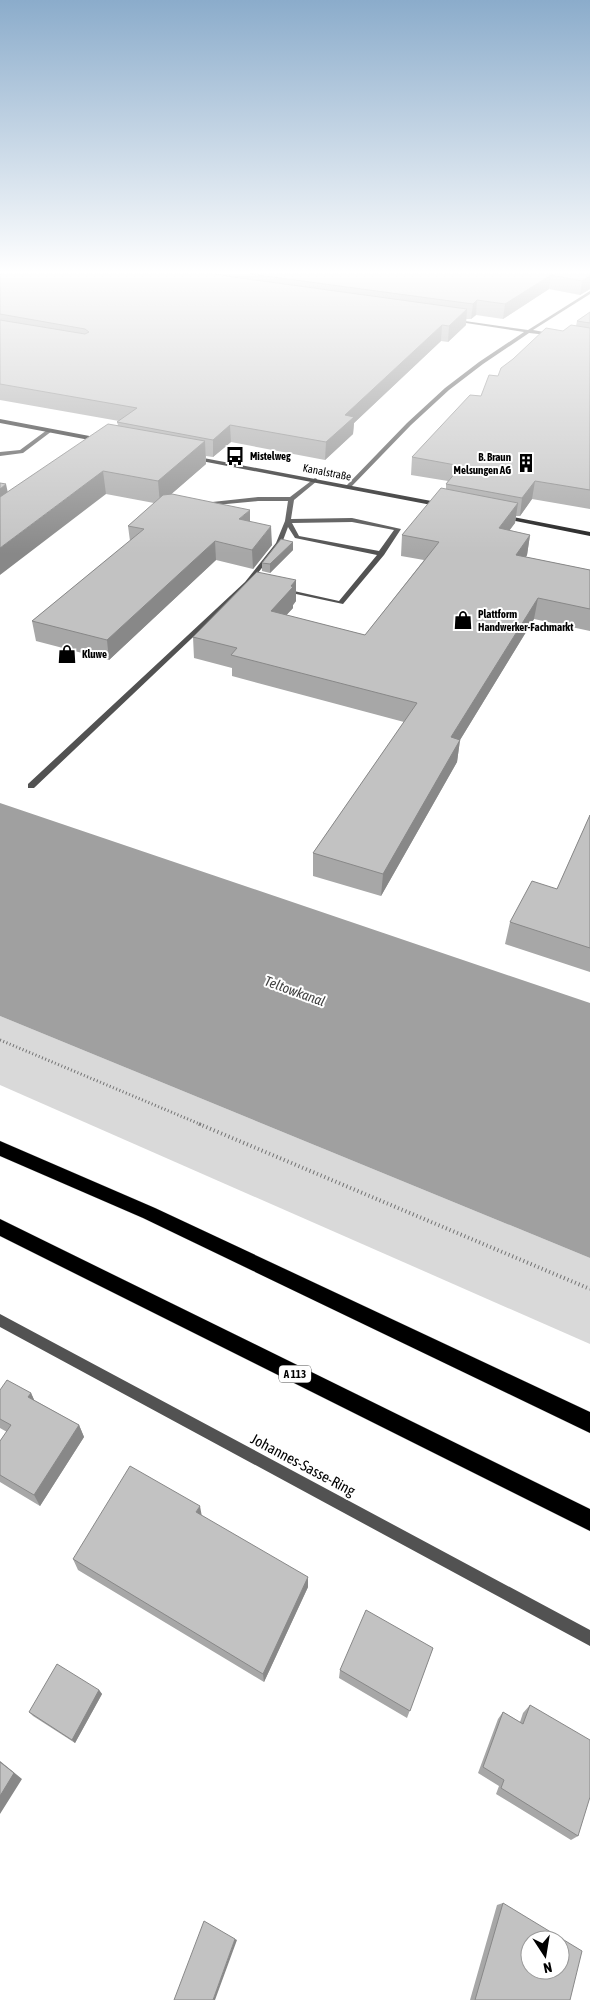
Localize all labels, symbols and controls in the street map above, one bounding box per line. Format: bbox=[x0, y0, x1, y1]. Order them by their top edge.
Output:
bus stop icon: Mistelweg bbox=[224, 445, 246, 467]
place label: Mistelweg bbox=[250, 450, 291, 462]
place label: B. Braun Melsungen AG bbox=[454, 451, 511, 476]
building icon: B. Braun Melsungen AG bbox=[515, 452, 537, 474]
street label: Kanalstraße bbox=[302, 461, 352, 483]
place label: Plattform Handwerker-Fachmarkt bbox=[478, 608, 574, 633]
shop icon: Plattform Handwerker-Fachmarkt bbox=[452, 609, 474, 631]
shop icon: Kluwe bbox=[56, 643, 78, 665]
place label: Kluwe bbox=[82, 648, 107, 660]
water label: Teltowkanal bbox=[262, 973, 328, 1009]
road number: A 113 bbox=[279, 1366, 311, 1382]
street label: Johannes-Sasse-Ring bbox=[248, 1430, 359, 1499]
north arrow bbox=[520, 1930, 570, 1980]
text: N bbox=[542, 1959, 553, 1976]

